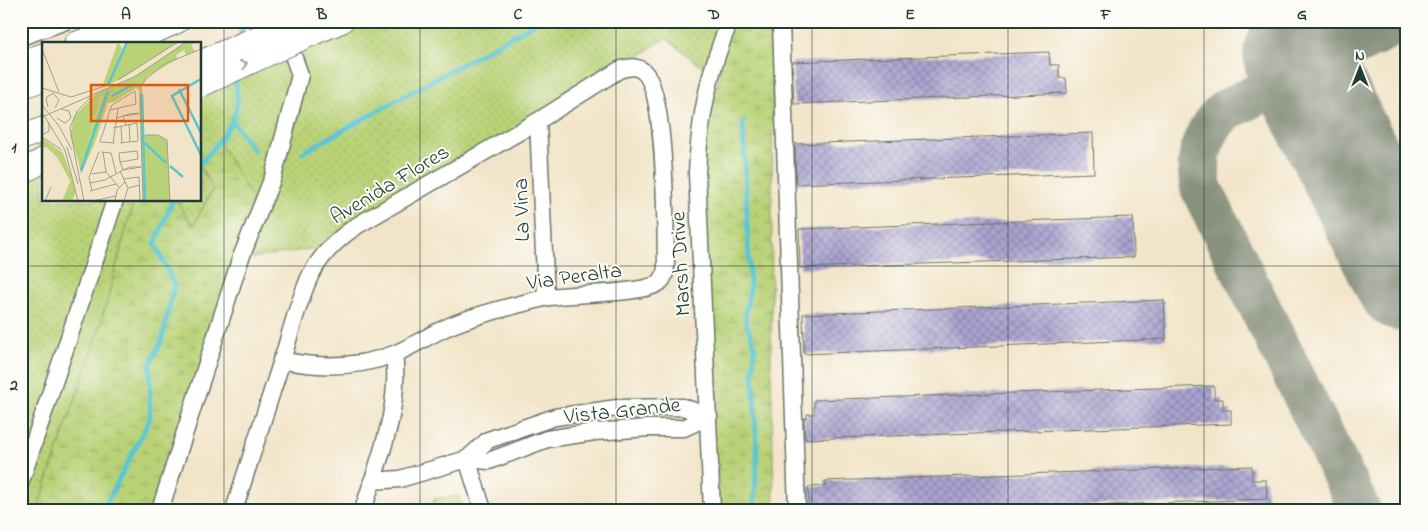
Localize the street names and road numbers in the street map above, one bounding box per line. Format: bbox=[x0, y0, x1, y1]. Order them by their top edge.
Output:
street label: Avenida Flores bbox=[325, 137, 456, 234]
street label: La Vina bbox=[506, 178, 540, 242]
street label: Marsh Drive bbox=[663, 210, 701, 317]
street label: Via Peralta bbox=[524, 255, 624, 301]
street label: Vista Grande bbox=[561, 390, 682, 434]

